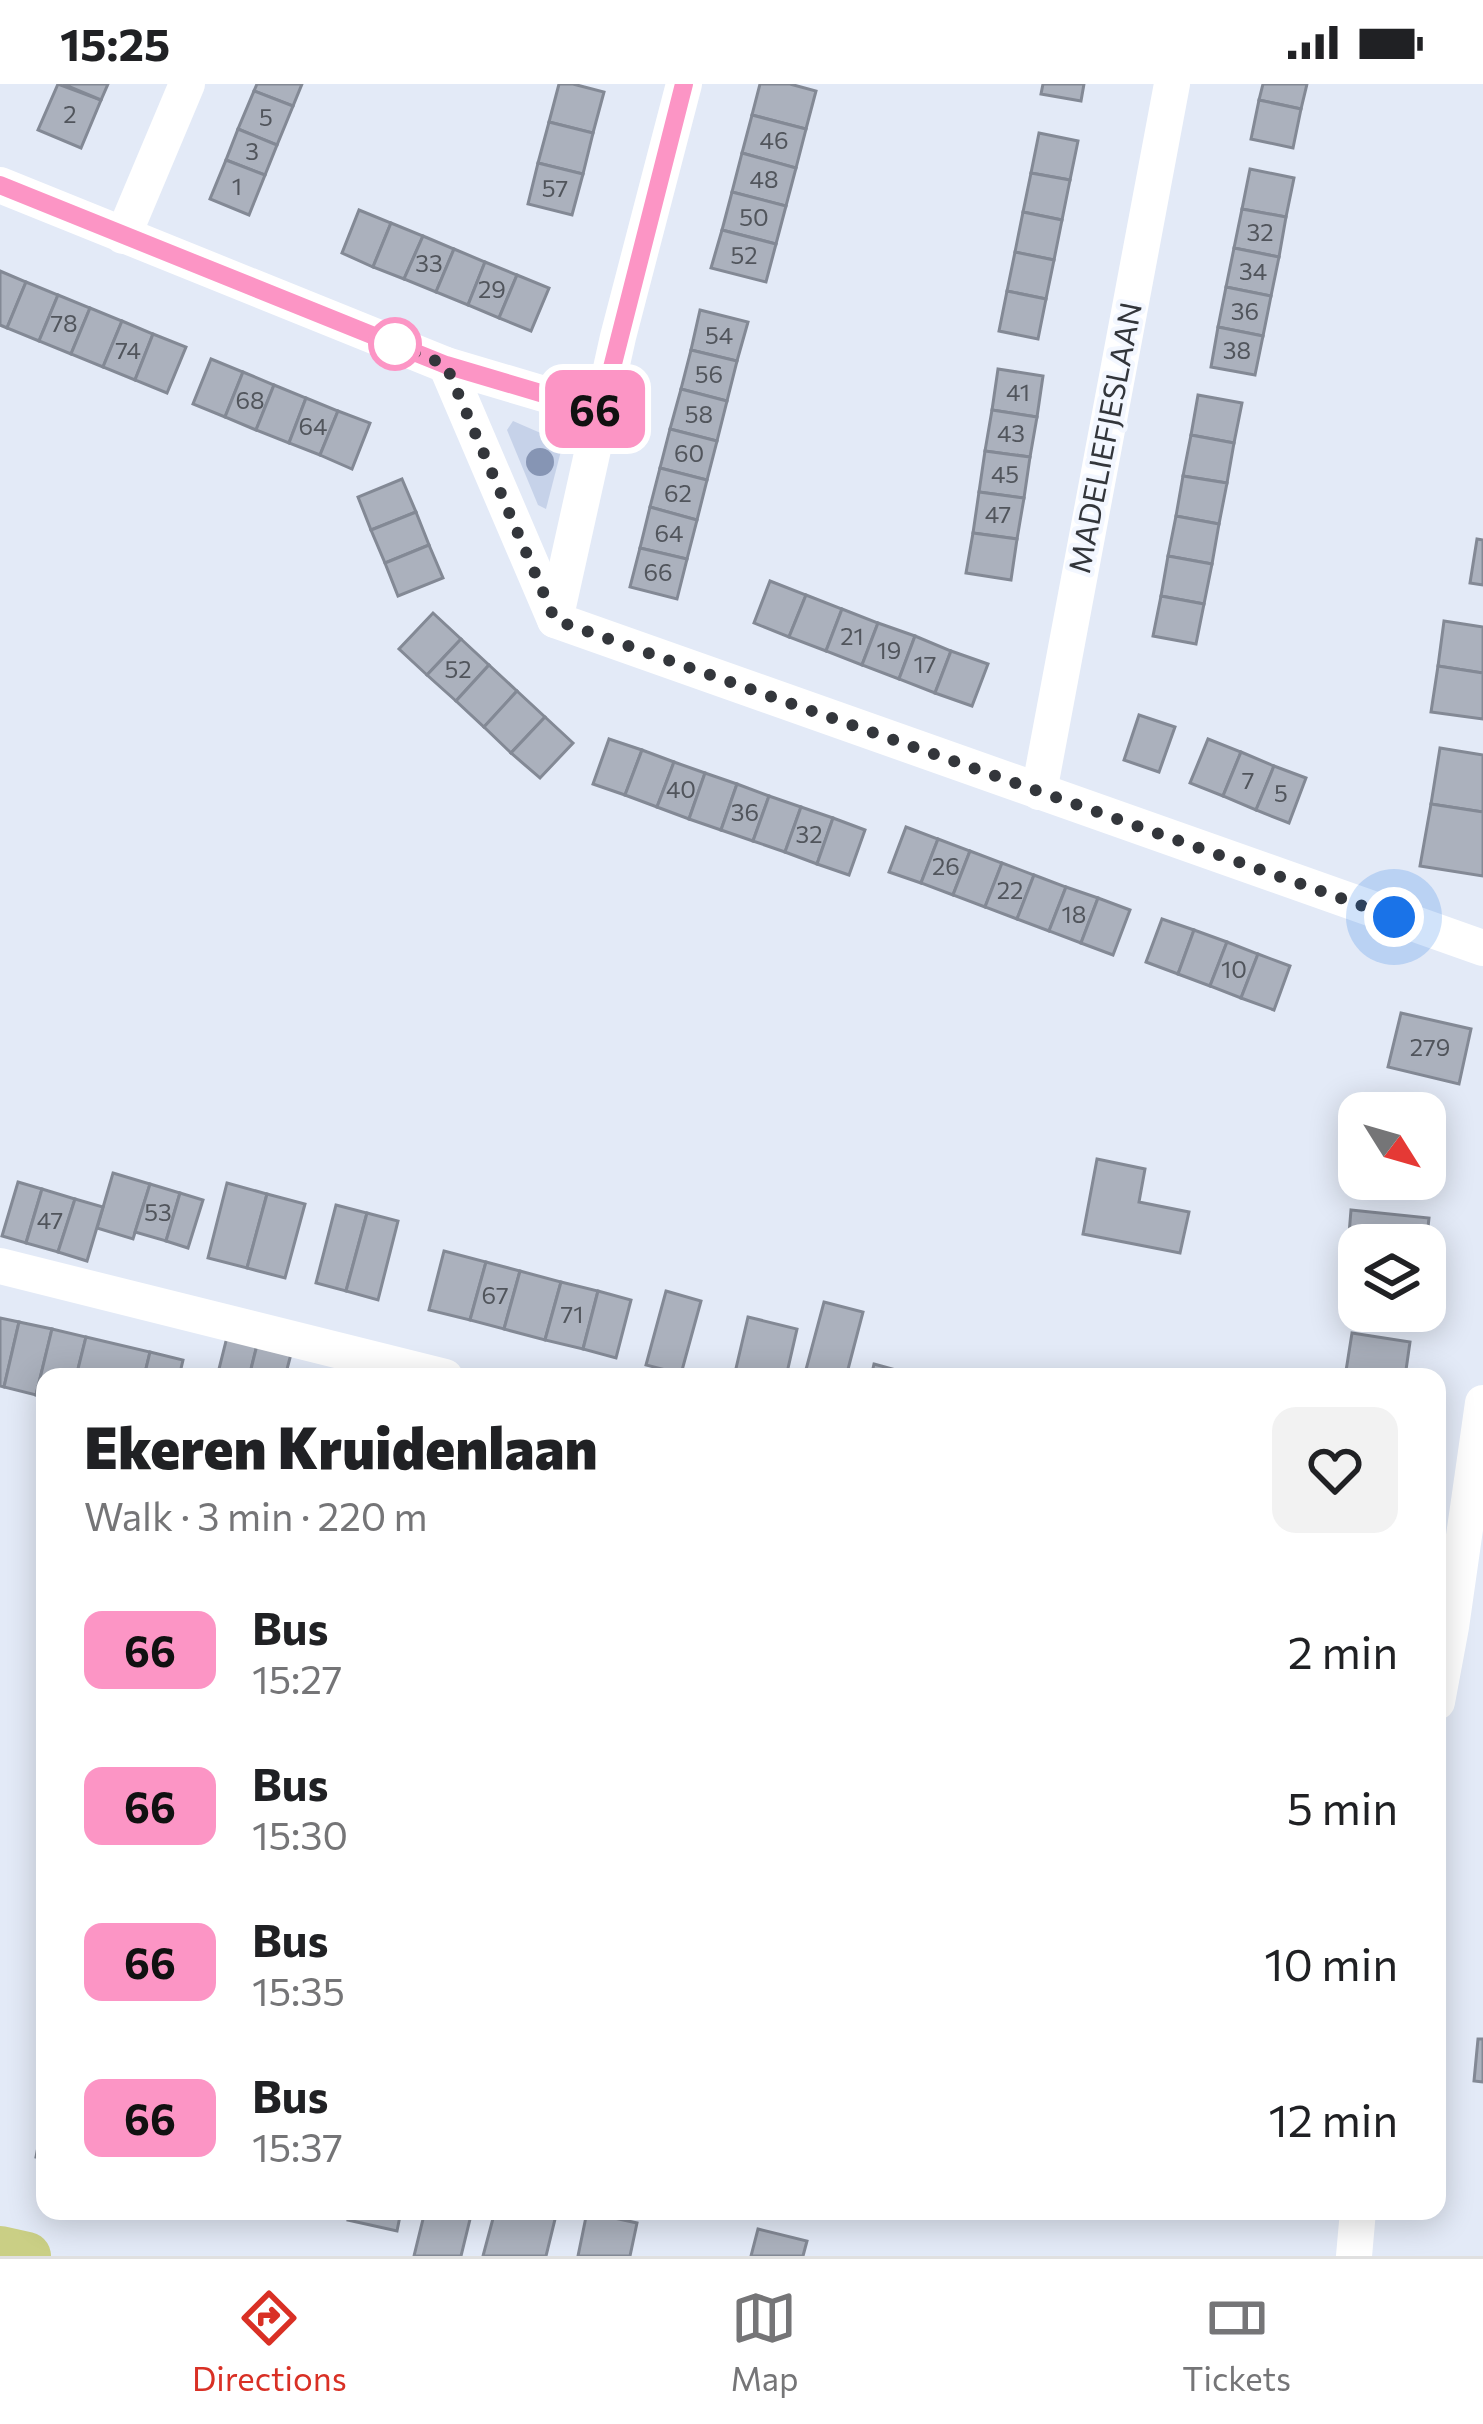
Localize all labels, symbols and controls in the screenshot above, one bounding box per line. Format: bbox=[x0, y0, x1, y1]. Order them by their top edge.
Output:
text: 15:25 bbox=[60, 15, 170, 70]
house number: 2 bbox=[63, 99, 77, 128]
house number: 5 bbox=[259, 102, 273, 131]
house number: 46 bbox=[760, 125, 788, 154]
house number: 3 bbox=[245, 136, 259, 165]
house number: 48 bbox=[750, 164, 778, 193]
house number: 1 bbox=[232, 171, 242, 200]
house number: 57 bbox=[542, 173, 568, 202]
house number: 50 bbox=[739, 202, 769, 231]
house number: 32 bbox=[1247, 217, 1273, 246]
house number: 52 bbox=[730, 240, 758, 269]
house number: 33 bbox=[415, 248, 443, 277]
house number: 34 bbox=[1239, 256, 1267, 285]
house number: 29 bbox=[478, 274, 506, 303]
house number: 36 bbox=[1231, 296, 1259, 325]
street label: MADELIEFJESLAAN bbox=[1059, 299, 1148, 576]
house number: 78 bbox=[50, 308, 78, 337]
unlabelled marker bbox=[370, 319, 420, 369]
house number: 54 bbox=[705, 320, 733, 349]
house number: 74 bbox=[115, 335, 141, 364]
house number: 38 bbox=[1223, 335, 1251, 364]
house number: 56 bbox=[695, 359, 723, 388]
line badge: 66 bbox=[541, 370, 649, 448]
house number: 41 bbox=[1006, 377, 1030, 406]
text: 66 bbox=[569, 383, 621, 435]
house number: 68 bbox=[235, 385, 265, 414]
house number: 58 bbox=[685, 399, 713, 428]
house number: 64 bbox=[299, 411, 327, 440]
house number: 43 bbox=[997, 418, 1025, 447]
house number: 60 bbox=[674, 438, 704, 467]
house number: 45 bbox=[991, 459, 1019, 488]
house number: 62 bbox=[664, 478, 692, 507]
house number: 47 bbox=[985, 499, 1011, 528]
house number: 64 bbox=[655, 518, 683, 547]
house number: 66 bbox=[643, 557, 673, 586]
house number: 21 bbox=[840, 621, 864, 650]
house number: 19 bbox=[877, 635, 901, 664]
house number: 17 bbox=[914, 649, 936, 678]
house number: 52 bbox=[444, 654, 472, 683]
house number: 7 bbox=[1242, 765, 1254, 794]
house number: 40 bbox=[666, 774, 696, 803]
house number: 5 bbox=[1274, 778, 1288, 807]
house number: 36 bbox=[731, 797, 759, 826]
house number: 32 bbox=[796, 819, 822, 848]
house number: 26 bbox=[932, 851, 960, 880]
house number: 22 bbox=[997, 875, 1023, 904]
your location bbox=[1364, 887, 1424, 947]
house number: 18 bbox=[1062, 899, 1086, 928]
house number: 10 bbox=[1221, 954, 1247, 983]
house number: 279 bbox=[1410, 1032, 1450, 1061]
north arrow bbox=[1338, 1092, 1446, 1200]
map controls bbox=[1338, 1092, 1446, 1332]
house number: 53 bbox=[144, 1197, 172, 1226]
house number: 47 bbox=[37, 1205, 63, 1234]
button: layers bbox=[1338, 1224, 1446, 1332]
house number: 67 bbox=[481, 1280, 509, 1309]
house number: 71 bbox=[561, 1299, 583, 1328]
button: heart bbox=[1272, 1407, 1398, 1533]
text: Ekeren Kruidenlaan bbox=[84, 1411, 598, 1481]
text: Walk · 3 min · 220 m bbox=[84, 1491, 428, 1539]
text: Bus bbox=[252, 1599, 328, 1654]
text: 2 min bbox=[1288, 1623, 1398, 1678]
text: 66 bbox=[124, 1624, 176, 1676]
text: 15:27 bbox=[252, 1654, 342, 1702]
text: Bus bbox=[252, 1755, 328, 1810]
text: 5 min bbox=[1287, 1779, 1398, 1834]
text: 66 bbox=[124, 1780, 176, 1832]
text: 15:30 bbox=[252, 1810, 348, 1858]
text: Bus bbox=[252, 1911, 328, 1966]
text: 10 min bbox=[1264, 1935, 1398, 1990]
text: 66 bbox=[124, 1936, 176, 1988]
text: 15:35 bbox=[252, 1966, 345, 2014]
text: Bus bbox=[252, 2067, 328, 2122]
text: 12 min bbox=[1269, 2091, 1398, 2146]
text: 66 bbox=[124, 2092, 176, 2144]
text: 15:37 bbox=[252, 2122, 343, 2170]
tab: Directions bbox=[192, 2285, 347, 2398]
tab: Map bbox=[730, 2285, 799, 2398]
tab: Tickets bbox=[1182, 2285, 1291, 2398]

